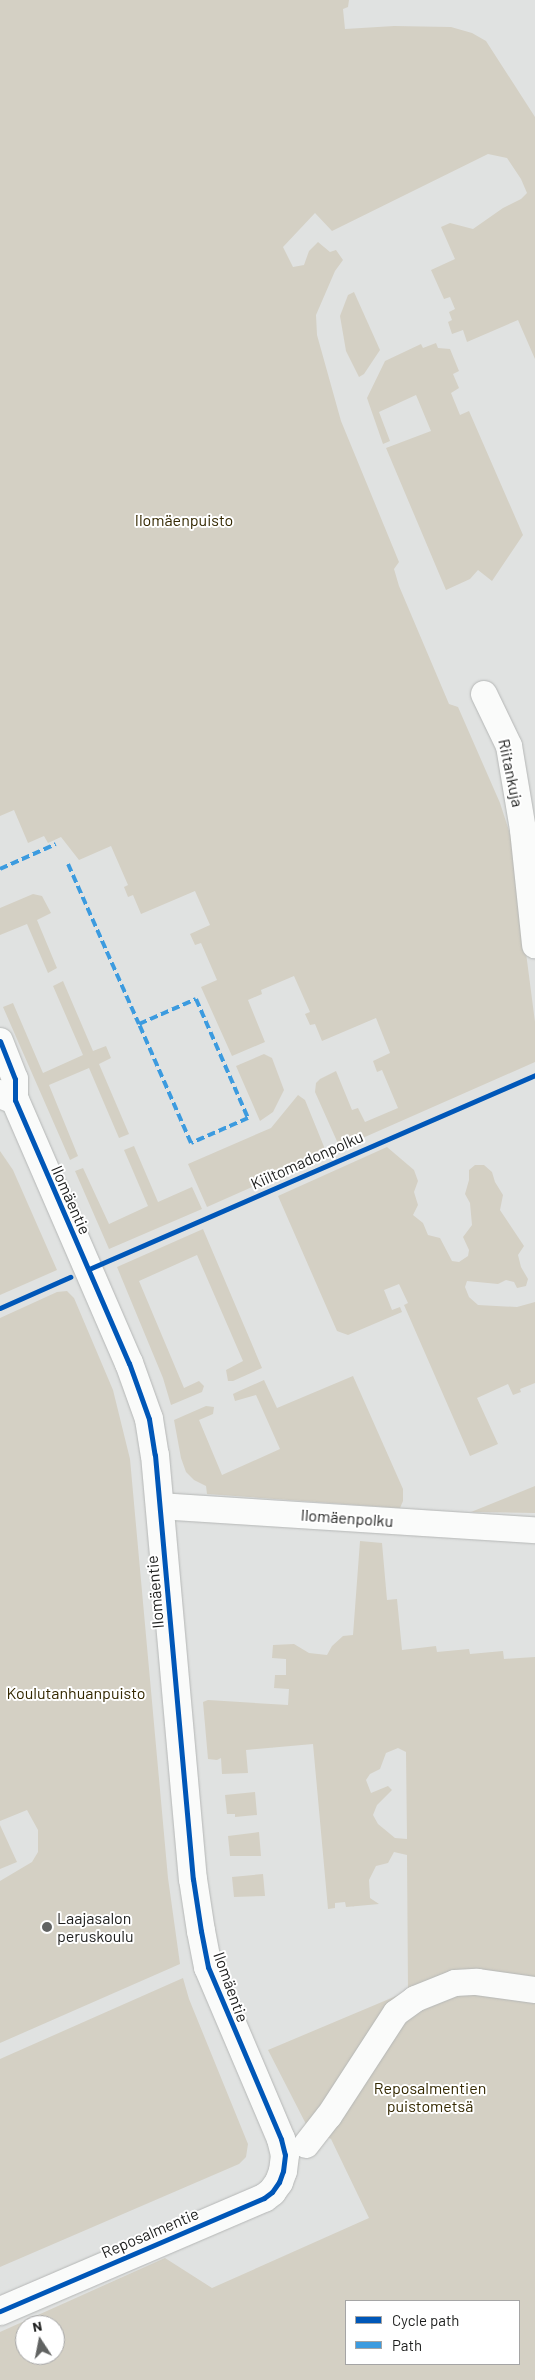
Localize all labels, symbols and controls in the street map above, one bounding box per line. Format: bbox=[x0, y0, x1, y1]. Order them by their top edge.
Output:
park label: Ilomäenpuisto bbox=[135, 510, 233, 530]
street label: Riitankuja bbox=[494, 737, 528, 809]
street label: Kiiltomadonpolku bbox=[248, 1127, 366, 1193]
street label: Ilomäentie bbox=[47, 1163, 95, 1237]
street label: Ilomäenpolku bbox=[300, 1505, 394, 1531]
street label: Ilomäentie bbox=[142, 1555, 168, 1629]
park label: Koulutanhuanpuisto bbox=[6, 1683, 146, 1703]
place label: Laajasalon peruskoulu bbox=[57, 1908, 134, 1946]
marker: Laajasalon peruskoulu bbox=[41, 1921, 53, 1933]
street label: Ilomäentie bbox=[209, 1949, 253, 2025]
park label: Reposalmentien puistometsä bbox=[374, 2078, 486, 2116]
street label: Reposalmentie bbox=[98, 2204, 202, 2262]
legend bbox=[345, 2300, 520, 2365]
text: Cycle path bbox=[392, 2311, 459, 2329]
north arrow bbox=[15, 2315, 65, 2365]
text: N bbox=[31, 2317, 43, 2335]
text: Path bbox=[392, 2336, 422, 2354]

